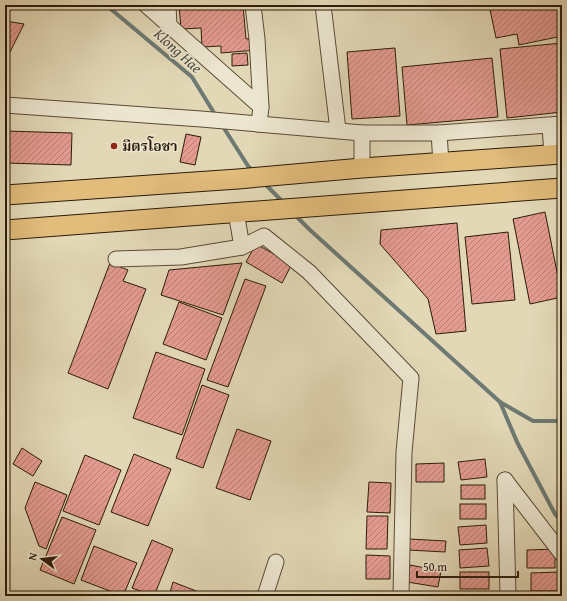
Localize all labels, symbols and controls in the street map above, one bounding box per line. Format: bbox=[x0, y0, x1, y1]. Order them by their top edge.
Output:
water label: Klong Hae bbox=[149, 23, 207, 78]
place label: มิตรโอชา bbox=[122, 136, 178, 156]
marker: มิตรโอชา bbox=[109, 141, 119, 151]
north arrow bbox=[22, 539, 62, 579]
text: N bbox=[24, 550, 41, 562]
scale bar bbox=[417, 553, 518, 579]
text: 50 m bbox=[423, 558, 447, 575]

